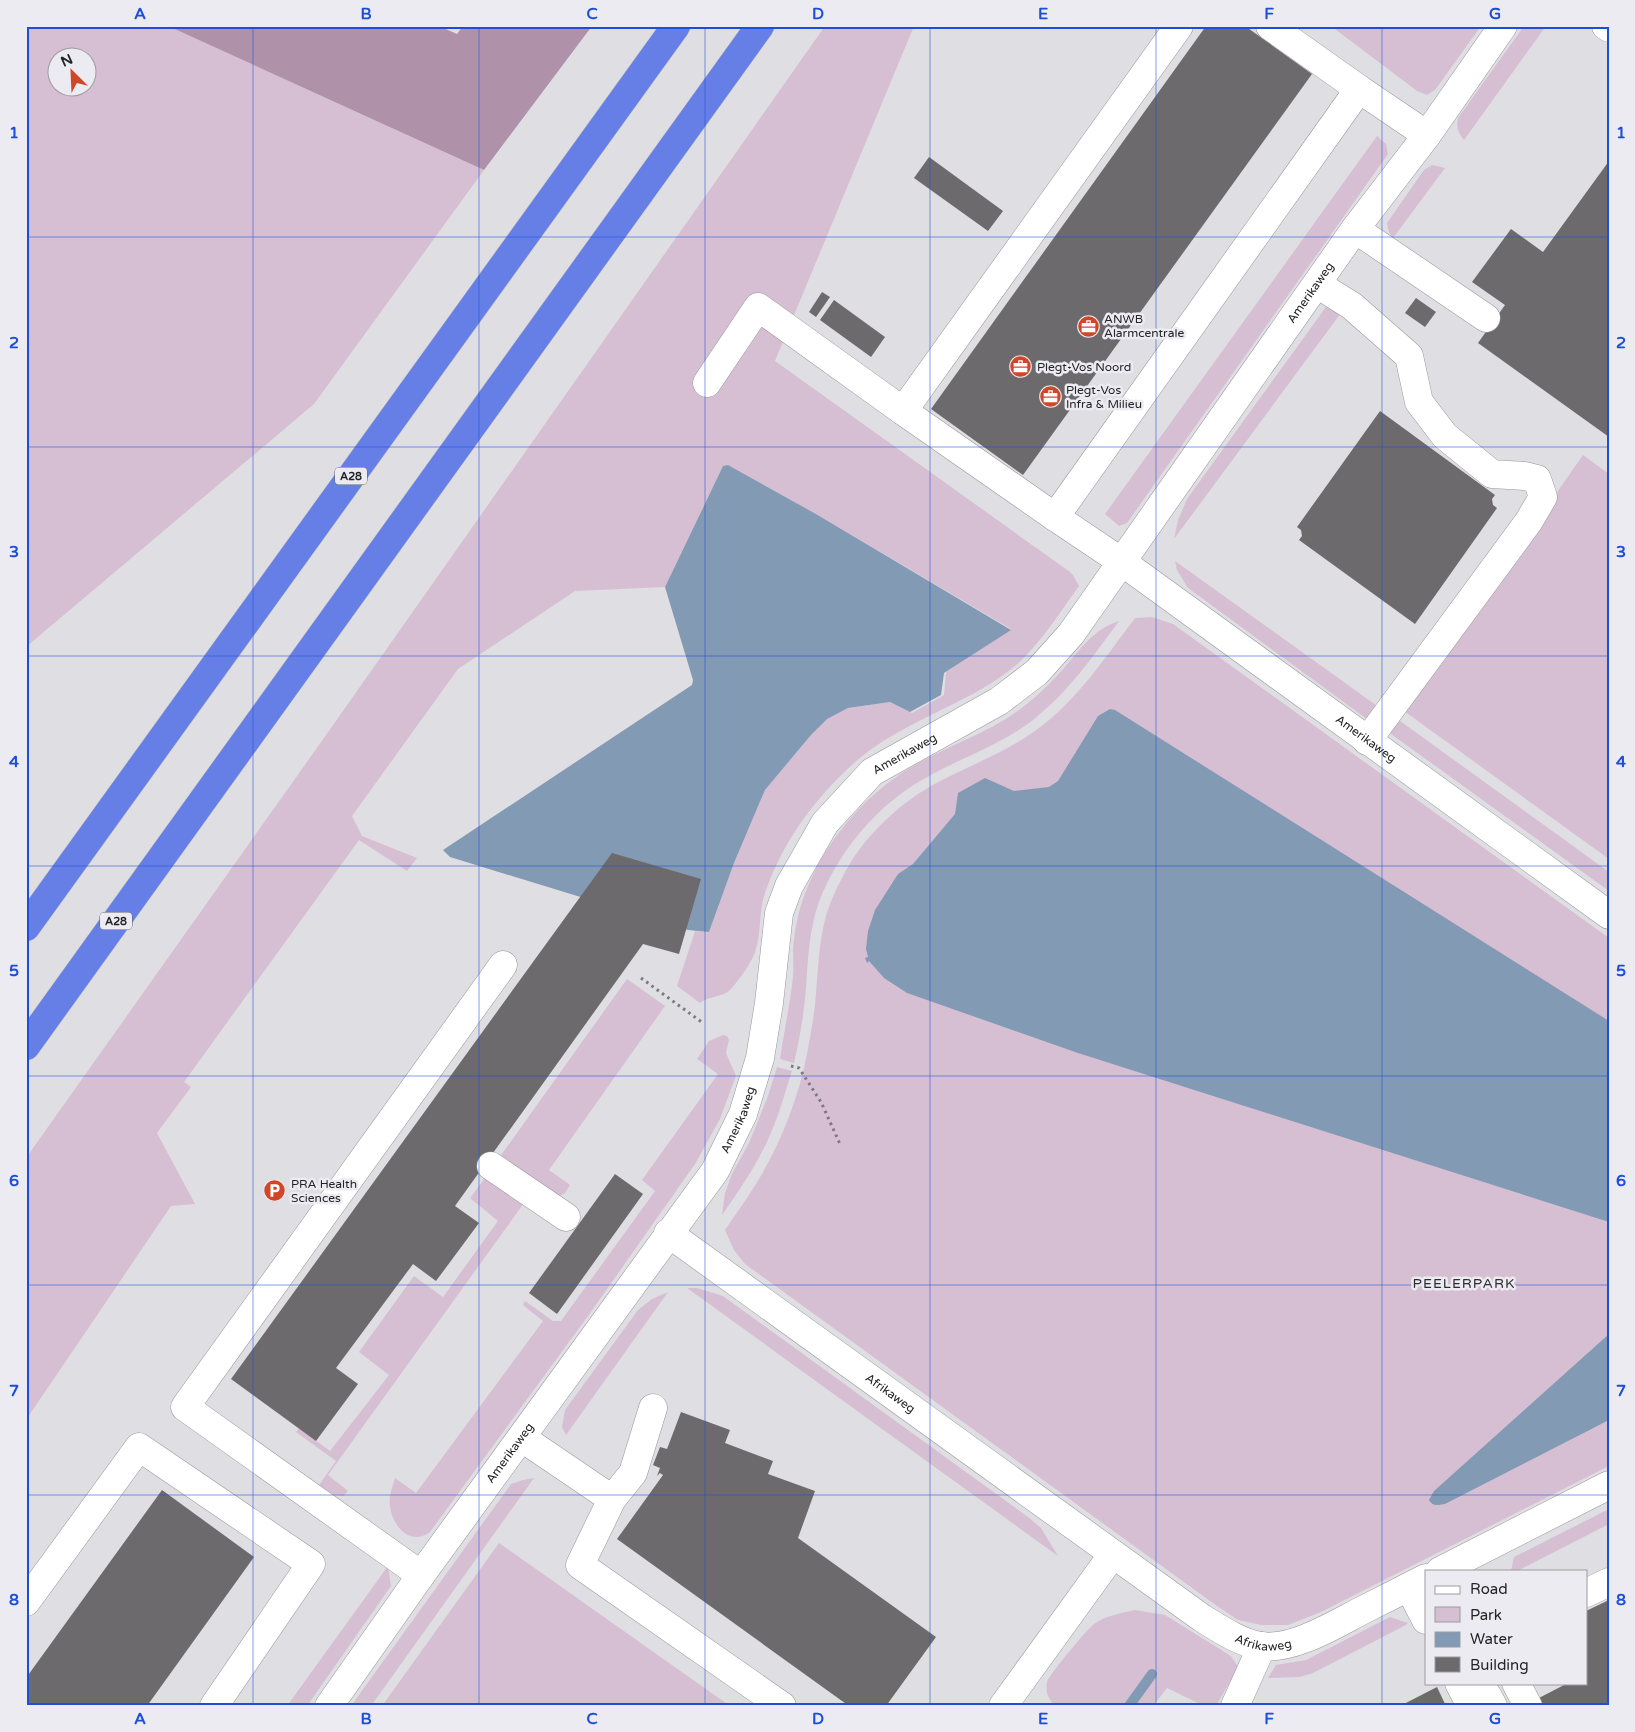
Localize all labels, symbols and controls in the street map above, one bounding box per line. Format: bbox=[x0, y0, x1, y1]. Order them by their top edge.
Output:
text: A bbox=[134, 4, 146, 24]
text: B bbox=[360, 4, 372, 24]
text: C bbox=[586, 4, 598, 24]
text: D bbox=[812, 4, 824, 24]
text: E bbox=[1038, 4, 1048, 24]
text: F bbox=[1264, 4, 1274, 24]
text: G bbox=[1489, 4, 1501, 24]
north arrow bbox=[48, 48, 98, 98]
text: N bbox=[58, 51, 76, 71]
text: 1 bbox=[9, 123, 19, 143]
text: 1 bbox=[1616, 123, 1626, 143]
street label: Amerikaweg bbox=[1284, 259, 1337, 326]
place label: ANWB Alarmcentrale bbox=[1104, 312, 1184, 340]
office icon: ANWB Alarmcentrale bbox=[1076, 314, 1100, 338]
text: 2 bbox=[9, 333, 19, 353]
text: 2 bbox=[1616, 333, 1626, 353]
office icon: Plegt-Vos Noord bbox=[1009, 355, 1033, 379]
place label: Plegt-Vos Noord bbox=[1037, 360, 1131, 374]
place label: Plegt-Vos Infra & Milieu bbox=[1066, 383, 1142, 411]
office icon: Plegt-Vos Infra & Milieu bbox=[1038, 385, 1062, 409]
road number: A28 bbox=[335, 468, 367, 484]
text: 3 bbox=[9, 542, 19, 562]
text: 3 bbox=[1616, 542, 1626, 562]
street label: Amerikaweg bbox=[1333, 712, 1399, 765]
street label: Amerikaweg bbox=[870, 730, 939, 777]
text: 4 bbox=[9, 752, 19, 772]
text: 4 bbox=[1616, 752, 1626, 772]
road number: A28 bbox=[100, 912, 132, 929]
text: 5 bbox=[9, 961, 19, 981]
text: 5 bbox=[1616, 961, 1626, 981]
street label: Amerikaweg bbox=[718, 1085, 758, 1156]
text: 6 bbox=[9, 1171, 19, 1191]
text: 6 bbox=[1616, 1171, 1626, 1191]
place label: PRA Health Sciences bbox=[291, 1177, 357, 1205]
parking icon: PRA Health Sciences bbox=[263, 1179, 287, 1203]
district label: PEELERPARK bbox=[1413, 1275, 1515, 1292]
street label: Afrikaweg bbox=[863, 1371, 918, 1416]
text: 7 bbox=[9, 1381, 19, 1401]
text: 7 bbox=[1616, 1381, 1626, 1401]
street label: Amerikaweg bbox=[483, 1420, 536, 1486]
legend bbox=[1425, 1570, 1588, 1684]
text: Road bbox=[1470, 1580, 1508, 1598]
text: 8 bbox=[9, 1590, 19, 1610]
text: 8 bbox=[1616, 1590, 1626, 1610]
text: Park bbox=[1470, 1606, 1502, 1624]
text: Water bbox=[1470, 1630, 1513, 1648]
street label: Afrikaweg bbox=[1233, 1631, 1293, 1654]
text: Building bbox=[1470, 1656, 1529, 1674]
text: A bbox=[134, 1709, 146, 1729]
text: B bbox=[360, 1709, 372, 1729]
text: C bbox=[586, 1709, 598, 1729]
text: D bbox=[812, 1709, 824, 1729]
text: E bbox=[1038, 1709, 1048, 1729]
text: F bbox=[1264, 1709, 1274, 1729]
text: G bbox=[1489, 1709, 1501, 1729]

